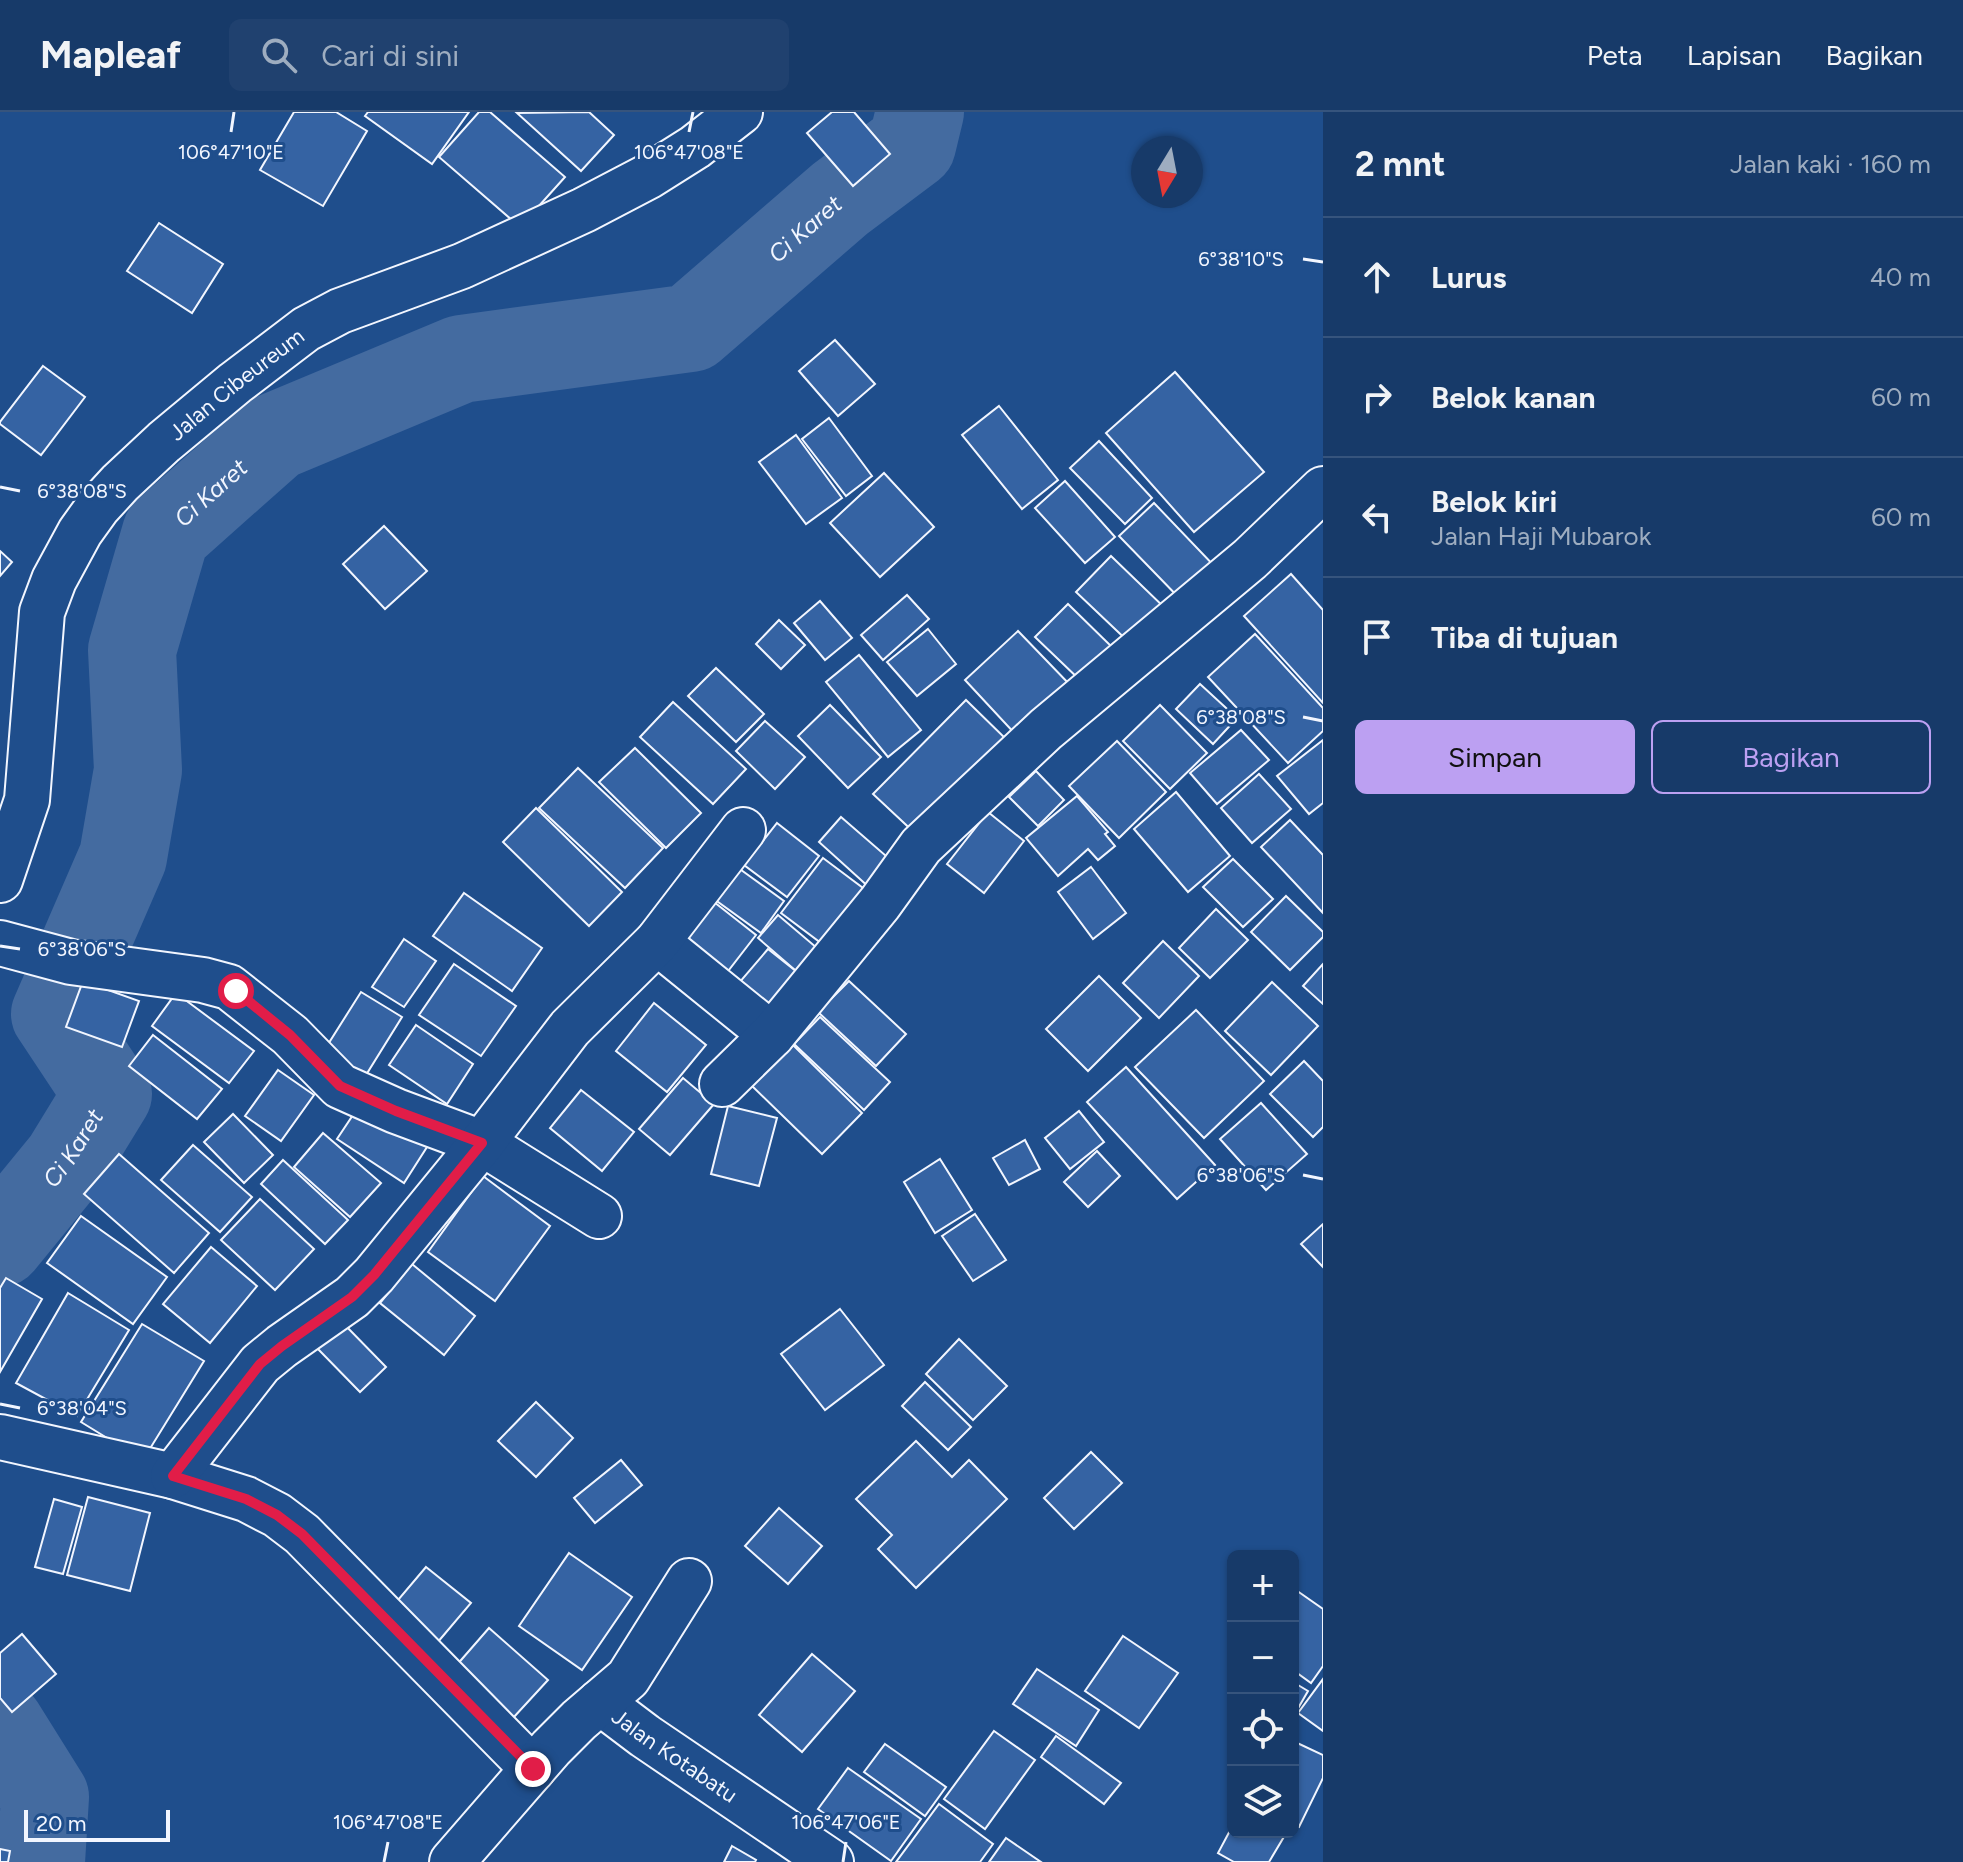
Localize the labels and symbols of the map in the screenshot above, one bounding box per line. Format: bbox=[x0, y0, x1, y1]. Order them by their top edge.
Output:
north arrow bbox=[1131, 136, 1203, 208]
text: 106°47'10"E bbox=[178, 140, 284, 164]
text: 106°47'08"E bbox=[634, 140, 744, 164]
water label: Ci Karet bbox=[762, 189, 848, 269]
text: 6°38'10"S bbox=[1198, 247, 1284, 271]
street label: Jalan Cibeureum bbox=[164, 322, 309, 446]
water label: Ci Karet bbox=[168, 452, 254, 533]
text: 6°38'08"S bbox=[37, 479, 127, 503]
text: 6°38'08"S bbox=[1196, 705, 1286, 729]
text: 6°38'06"S bbox=[38, 937, 126, 961]
route start bbox=[218, 973, 254, 1009]
water label: Ci Karet bbox=[36, 1103, 110, 1193]
text: 6°38'06"S bbox=[1197, 1163, 1285, 1187]
text: 6°38'04"S bbox=[37, 1396, 127, 1420]
street label: Jalan Kotabatu bbox=[606, 1703, 742, 1809]
route end bbox=[515, 1751, 551, 1787]
scale bar bbox=[24, 1806, 170, 1842]
text: 106°47'08"E bbox=[333, 1810, 443, 1834]
text: 106°47'06"E bbox=[791, 1810, 901, 1834]

